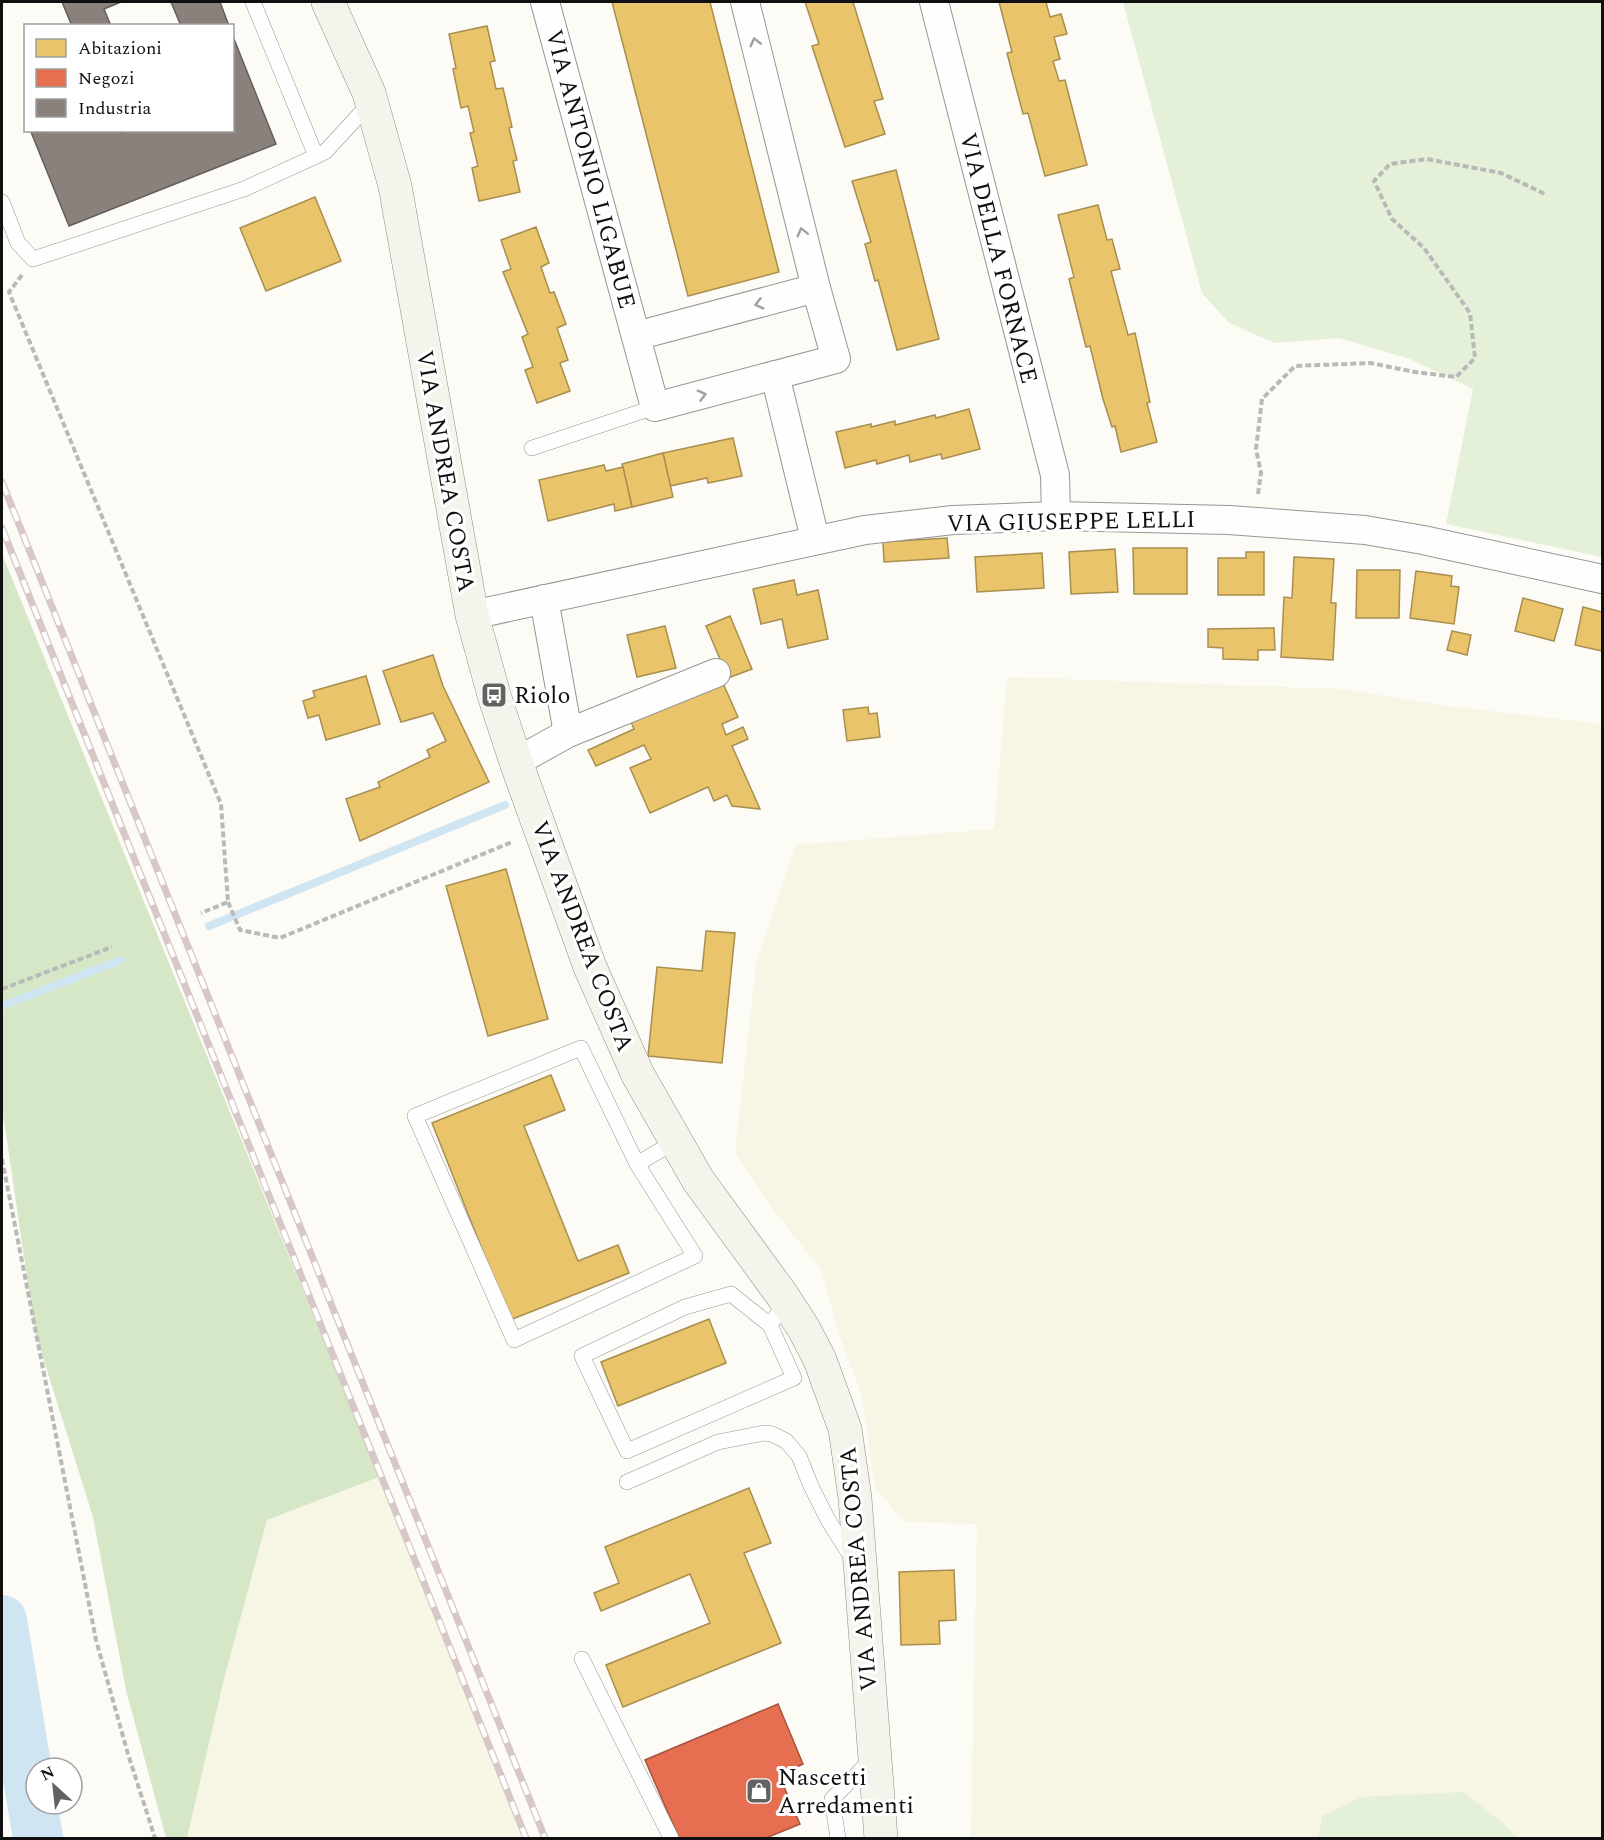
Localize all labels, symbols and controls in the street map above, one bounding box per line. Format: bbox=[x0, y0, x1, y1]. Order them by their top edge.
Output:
legend bbox=[24, 24, 234, 132]
street label: VIA ANTONIO LIGABUE bbox=[535, 25, 645, 313]
text: Abitazioni bbox=[78, 35, 162, 62]
one-way arrow bbox=[749, 38, 762, 48]
text: Negozi bbox=[78, 65, 135, 92]
text: Industria bbox=[78, 95, 152, 122]
street label: VIA DELLA FORNACE bbox=[949, 129, 1047, 388]
one-way arrow bbox=[796, 227, 809, 237]
one-way arrow bbox=[754, 296, 764, 309]
street label: VIA ANDREA COSTA bbox=[406, 347, 484, 595]
one-way arrow bbox=[697, 389, 707, 402]
street label: VIA GIUSEPPE LELLI bbox=[946, 502, 1196, 542]
place label: Riolo bbox=[514, 678, 570, 714]
bus stop icon: Riolo bbox=[479, 680, 509, 710]
street label: VIA ANDREA COSTA bbox=[521, 815, 643, 1057]
street label: VIA ANDREA COSTA bbox=[830, 1445, 888, 1693]
north arrow bbox=[24, 1756, 84, 1816]
text: N bbox=[36, 1760, 59, 1787]
place label: Nascetti Arredamenti bbox=[778, 1760, 914, 1824]
shop icon: Nascetti Arredamenti bbox=[744, 1776, 774, 1806]

